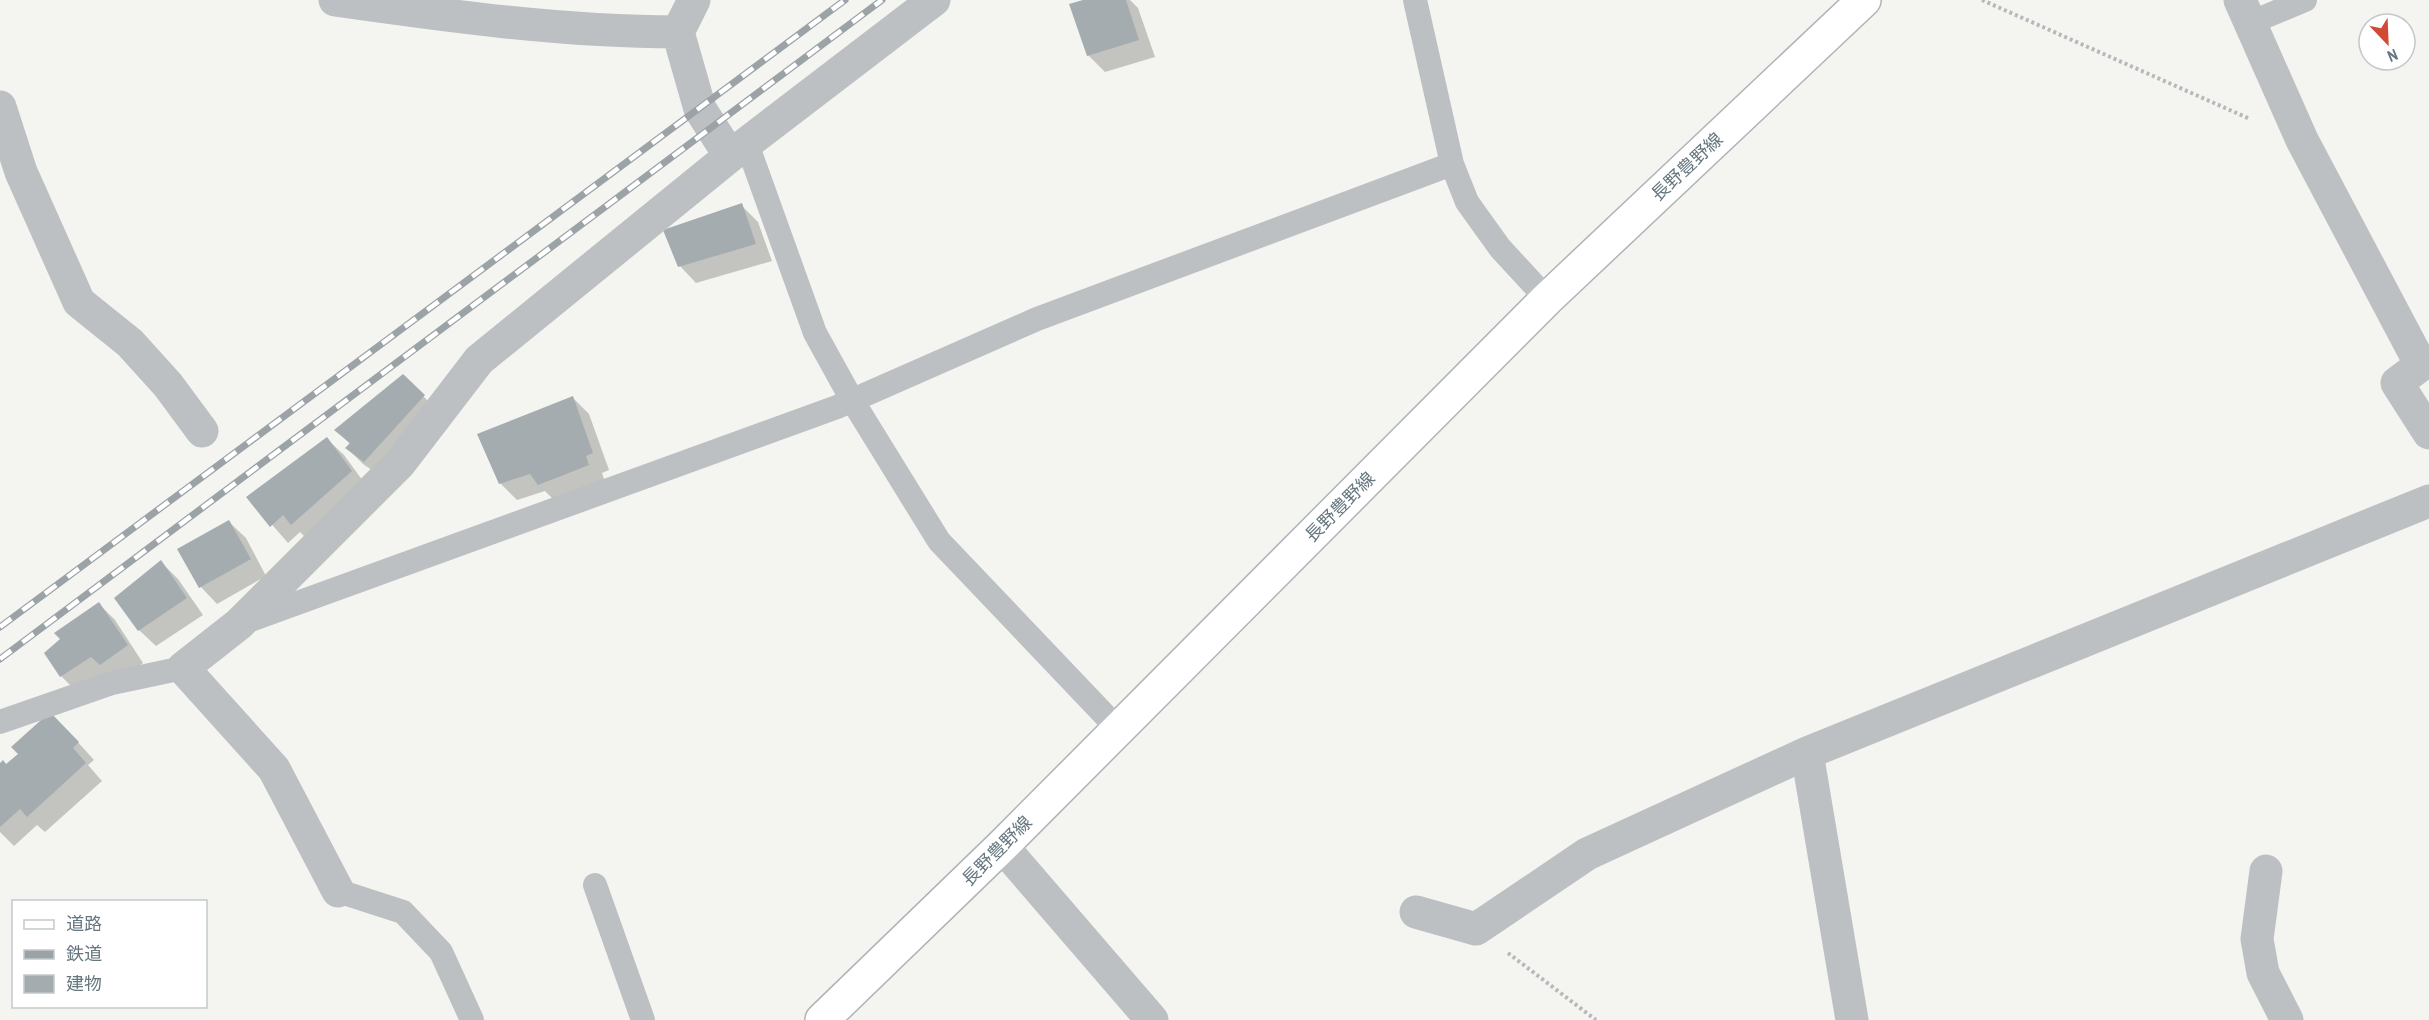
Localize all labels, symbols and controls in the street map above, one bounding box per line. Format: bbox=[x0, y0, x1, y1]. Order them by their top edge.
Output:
north arrow bbox=[2357, 12, 2417, 72]
text: N bbox=[2384, 44, 2402, 68]
street label: 長野豊野線 bbox=[1645, 127, 1728, 206]
street label: 長野豊野線 bbox=[1299, 466, 1380, 547]
street label: 長野豊野線 bbox=[956, 810, 1037, 891]
legend bbox=[12, 900, 207, 1008]
text: 道路 bbox=[66, 911, 102, 936]
text: 鉄道 bbox=[66, 941, 102, 966]
text: 建物 bbox=[66, 971, 102, 996]

